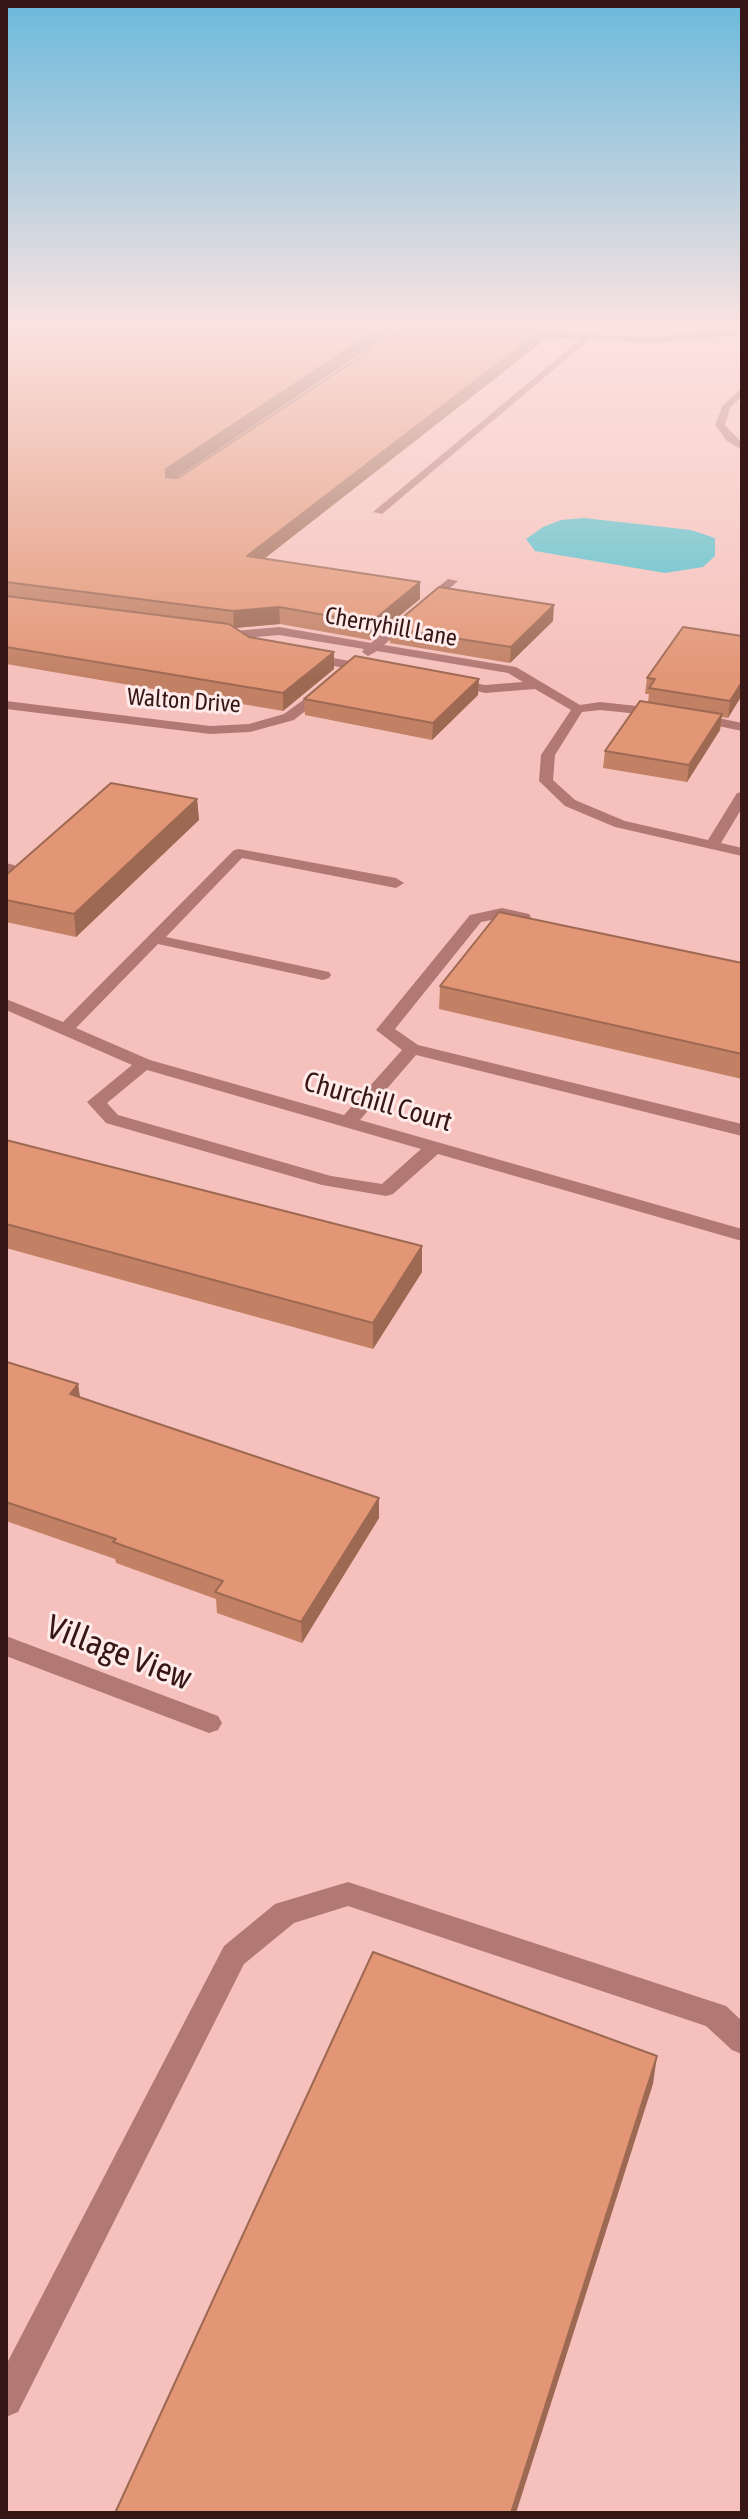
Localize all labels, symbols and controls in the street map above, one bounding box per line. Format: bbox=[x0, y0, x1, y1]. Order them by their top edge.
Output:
street label: Cherryhill Lane bbox=[323, 601, 459, 653]
street label: Walton Drive bbox=[126, 683, 242, 719]
street label: Churchill Court bbox=[300, 1065, 456, 1139]
street label: Village View bbox=[41, 1607, 197, 1699]

